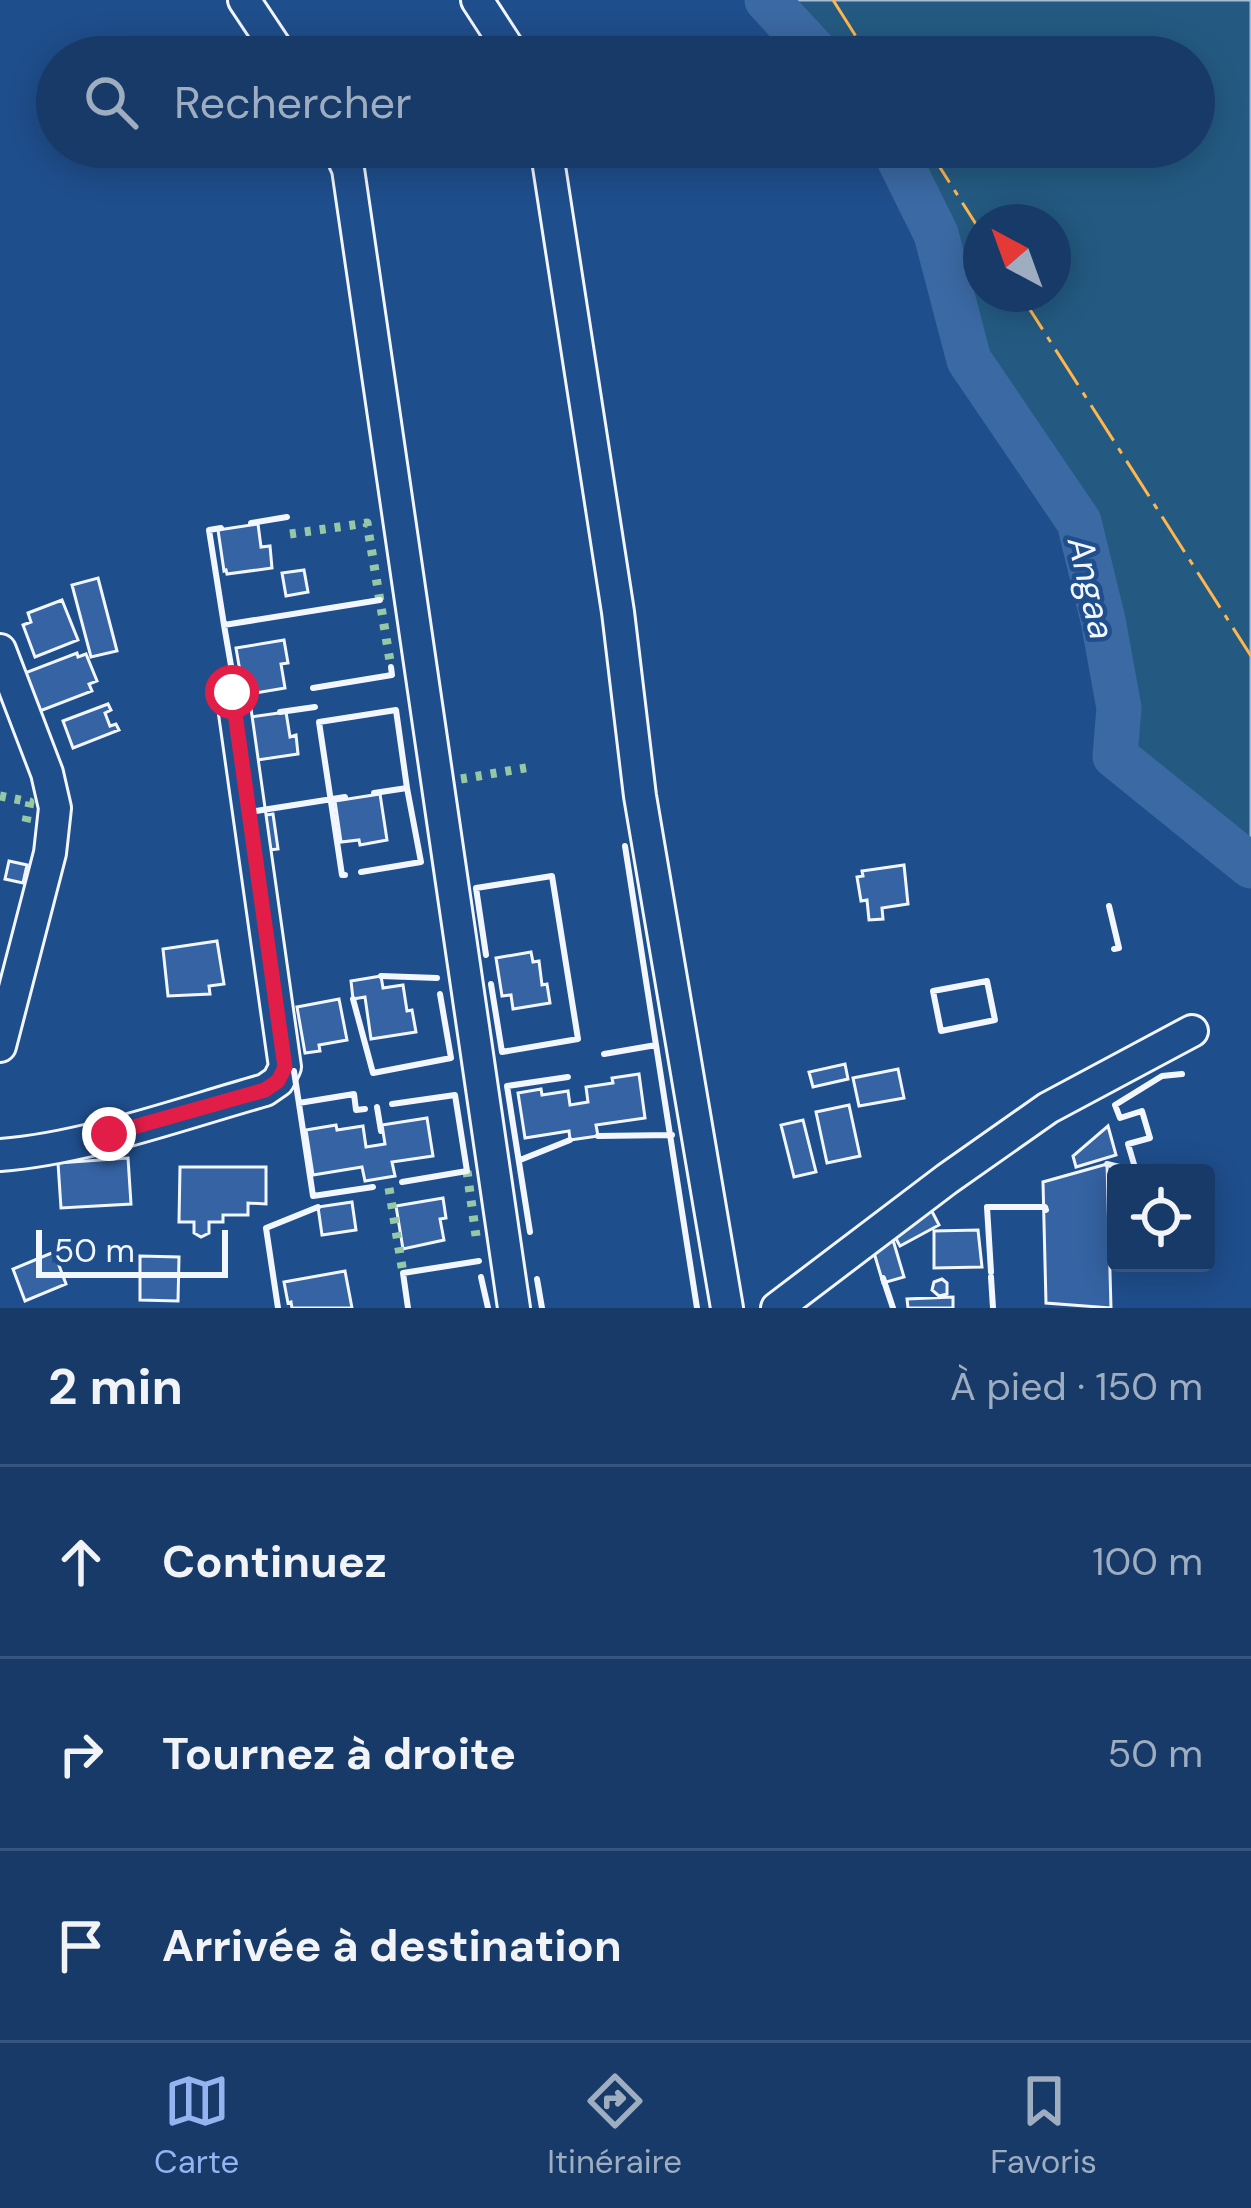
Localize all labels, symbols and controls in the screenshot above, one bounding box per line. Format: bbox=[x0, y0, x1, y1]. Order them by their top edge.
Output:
search box bbox=[36, 36, 1215, 168]
icon: search bbox=[78, 69, 144, 135]
text: Rechercher bbox=[174, 73, 412, 132]
north arrow bbox=[963, 204, 1071, 312]
water label: Angaa bbox=[1057, 531, 1126, 644]
route start bbox=[205, 665, 259, 719]
route end bbox=[82, 1107, 136, 1161]
map controls bbox=[1107, 1164, 1215, 1272]
button: locate bbox=[1107, 1164, 1215, 1272]
scale bar bbox=[36, 1224, 228, 1277]
text: 50 m bbox=[54, 1229, 135, 1272]
text: 2 min bbox=[48, 1353, 183, 1420]
text: À pied · 150 m bbox=[950, 1361, 1203, 1412]
icon: ahead bbox=[48, 1529, 114, 1595]
text: Continuez bbox=[162, 1532, 387, 1591]
text: 100 m bbox=[1092, 1536, 1203, 1587]
icon: right bbox=[48, 1721, 114, 1787]
text: Tournez à droite bbox=[162, 1724, 516, 1783]
text: 50 m bbox=[1107, 1728, 1203, 1779]
icon: arrive bbox=[48, 1913, 114, 1979]
text: Arrivée à destination bbox=[162, 1916, 622, 1975]
tab: Carte bbox=[154, 2068, 239, 2183]
tab: Itinéraire bbox=[547, 2068, 682, 2183]
tab: Favoris bbox=[990, 2068, 1097, 2183]

